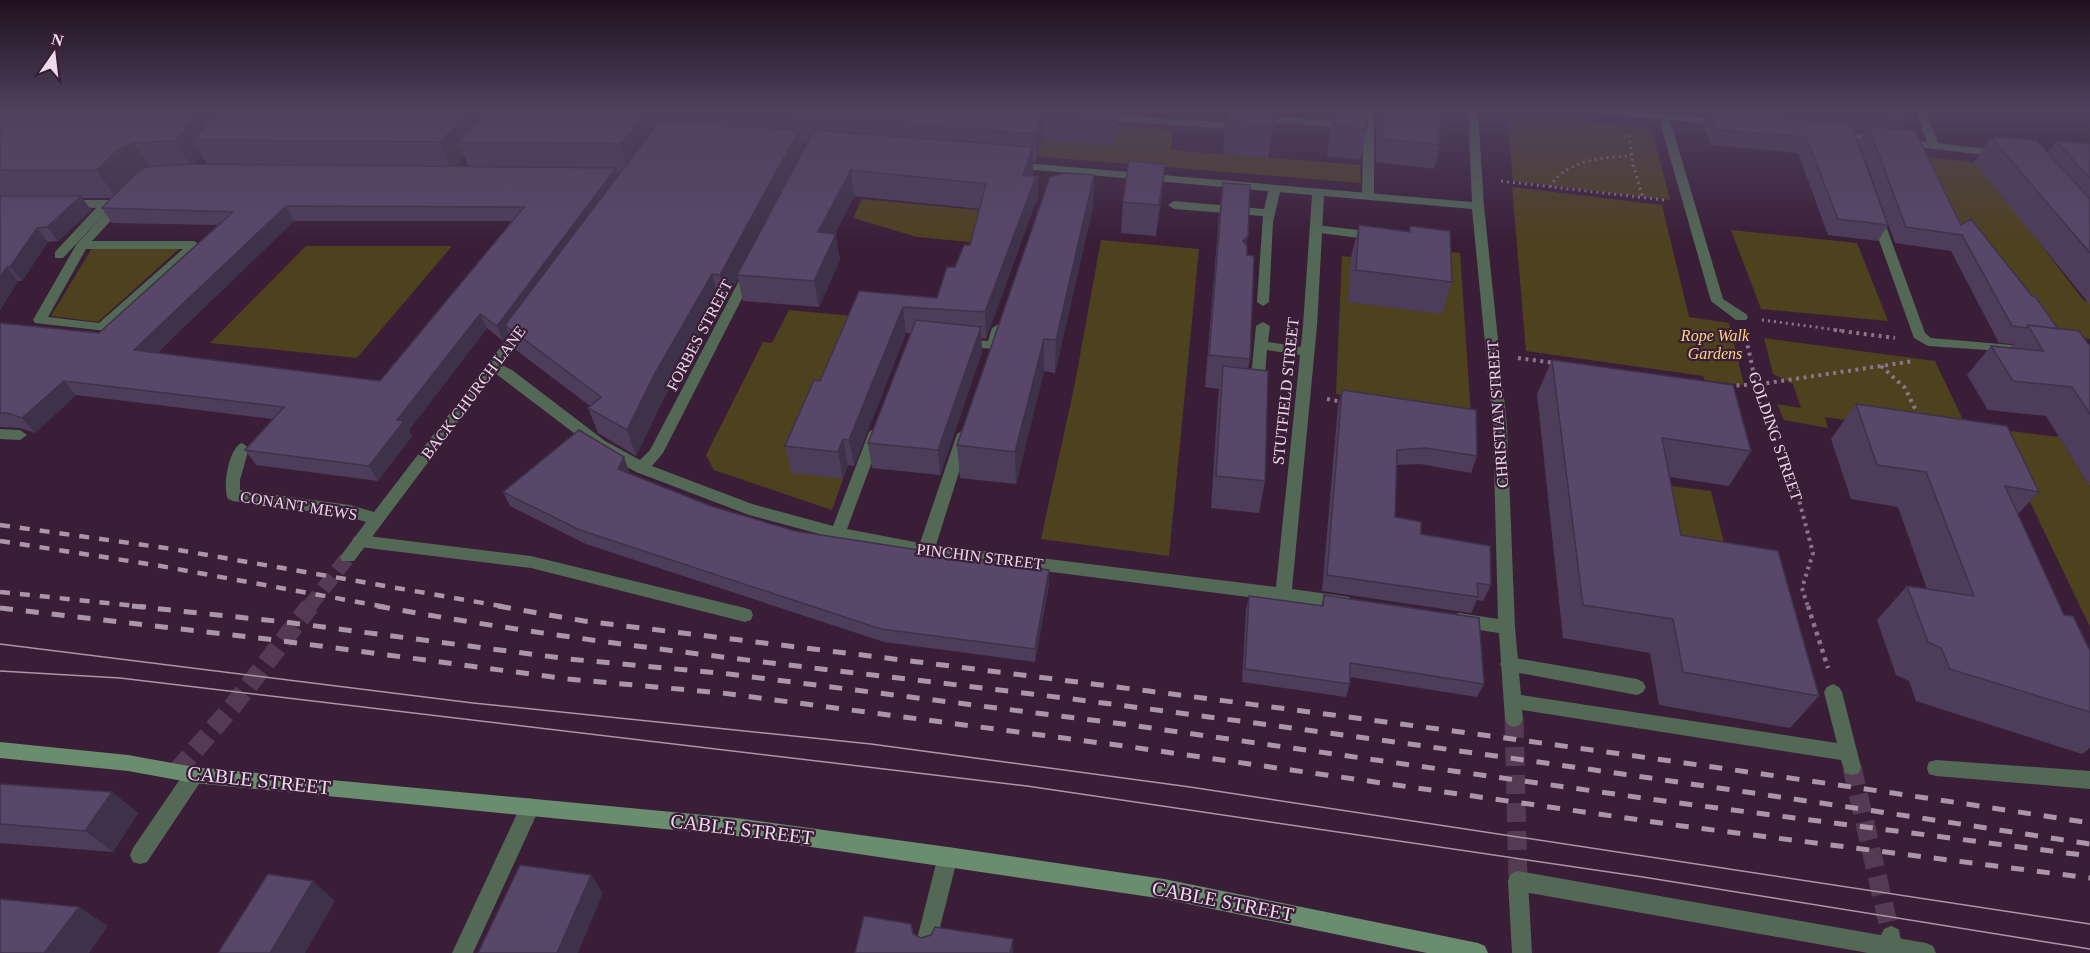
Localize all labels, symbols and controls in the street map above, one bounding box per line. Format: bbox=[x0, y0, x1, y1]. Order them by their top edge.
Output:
north arrow bbox=[24, 24, 84, 84]
text: N bbox=[50, 30, 66, 50]
street label: FORBES STREET bbox=[663, 277, 736, 394]
street label: STUTFIELD STREET bbox=[1269, 316, 1302, 466]
street label: BACK CHURCH LANE bbox=[418, 323, 529, 462]
park label: Rope Walk Gardens bbox=[1680, 327, 1750, 362]
street label: CHRISTIAN STREET bbox=[1484, 339, 1511, 488]
street label: GOLDING STREET bbox=[1745, 369, 1806, 503]
street label: CONANT MEWS bbox=[239, 488, 359, 523]
street label: PINCHIN STREET bbox=[916, 540, 1044, 573]
street label: CABLE STREET bbox=[186, 762, 332, 798]
street label: CABLE STREET bbox=[669, 809, 815, 849]
street label: CABLE STREET bbox=[1150, 876, 1296, 926]

